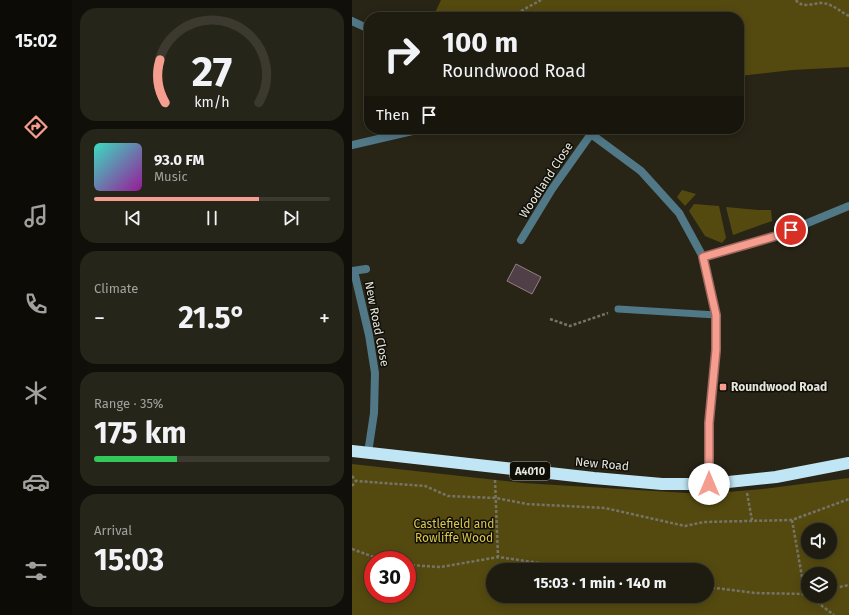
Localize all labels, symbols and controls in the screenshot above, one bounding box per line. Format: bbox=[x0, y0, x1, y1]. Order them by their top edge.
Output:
text: 100 m bbox=[442, 26, 518, 59]
icon: right bbox=[376, 28, 428, 80]
text: 15:02 bbox=[15, 30, 57, 52]
text: 27 bbox=[192, 47, 232, 97]
text: Roundwood Road bbox=[442, 60, 586, 82]
text: km/h bbox=[194, 93, 230, 110]
icon: arrive bbox=[418, 104, 440, 126]
text: Then bbox=[376, 106, 410, 124]
icon: directions bbox=[22, 113, 50, 141]
street label: Woodland Close bbox=[516, 139, 576, 221]
text: 93.0 FM bbox=[154, 151, 204, 169]
text: Music bbox=[154, 169, 188, 184]
icon: music bbox=[22, 202, 50, 230]
icon: previous bbox=[122, 207, 144, 229]
icon: pause bbox=[201, 207, 223, 229]
icon: next bbox=[280, 207, 302, 229]
pin bbox=[774, 213, 808, 247]
icon: arrive bbox=[780, 219, 802, 241]
street label: New Road Close bbox=[362, 280, 392, 368]
text: Climate bbox=[94, 281, 138, 296]
icon: phone bbox=[22, 290, 50, 318]
text: 21.5° bbox=[178, 300, 246, 336]
text: − bbox=[94, 305, 105, 332]
text: + bbox=[319, 305, 330, 332]
icon: climate bbox=[22, 379, 50, 407]
place label: Roundwood Road bbox=[731, 380, 827, 394]
marker: Roundwood Road bbox=[718, 382, 728, 392]
text: Range · 35% bbox=[94, 396, 164, 411]
text: 175 km bbox=[94, 415, 187, 451]
street label: New Road bbox=[574, 455, 630, 473]
road number: A4010 bbox=[510, 462, 550, 480]
position arrow bbox=[688, 463, 730, 505]
icon: car bbox=[22, 468, 50, 496]
park label: Castlefield and Rowliffe Wood bbox=[414, 517, 494, 545]
text: Arrival bbox=[94, 523, 132, 538]
map controls bbox=[801, 523, 837, 603]
button: sound bbox=[801, 523, 837, 559]
text: 15:03 bbox=[94, 542, 164, 578]
speed limit sign: 30 bbox=[364, 551, 416, 603]
icon: filters bbox=[22, 557, 50, 585]
button: layers bbox=[801, 567, 837, 603]
text: 15:03 · 1 min · 140 m bbox=[534, 574, 666, 592]

